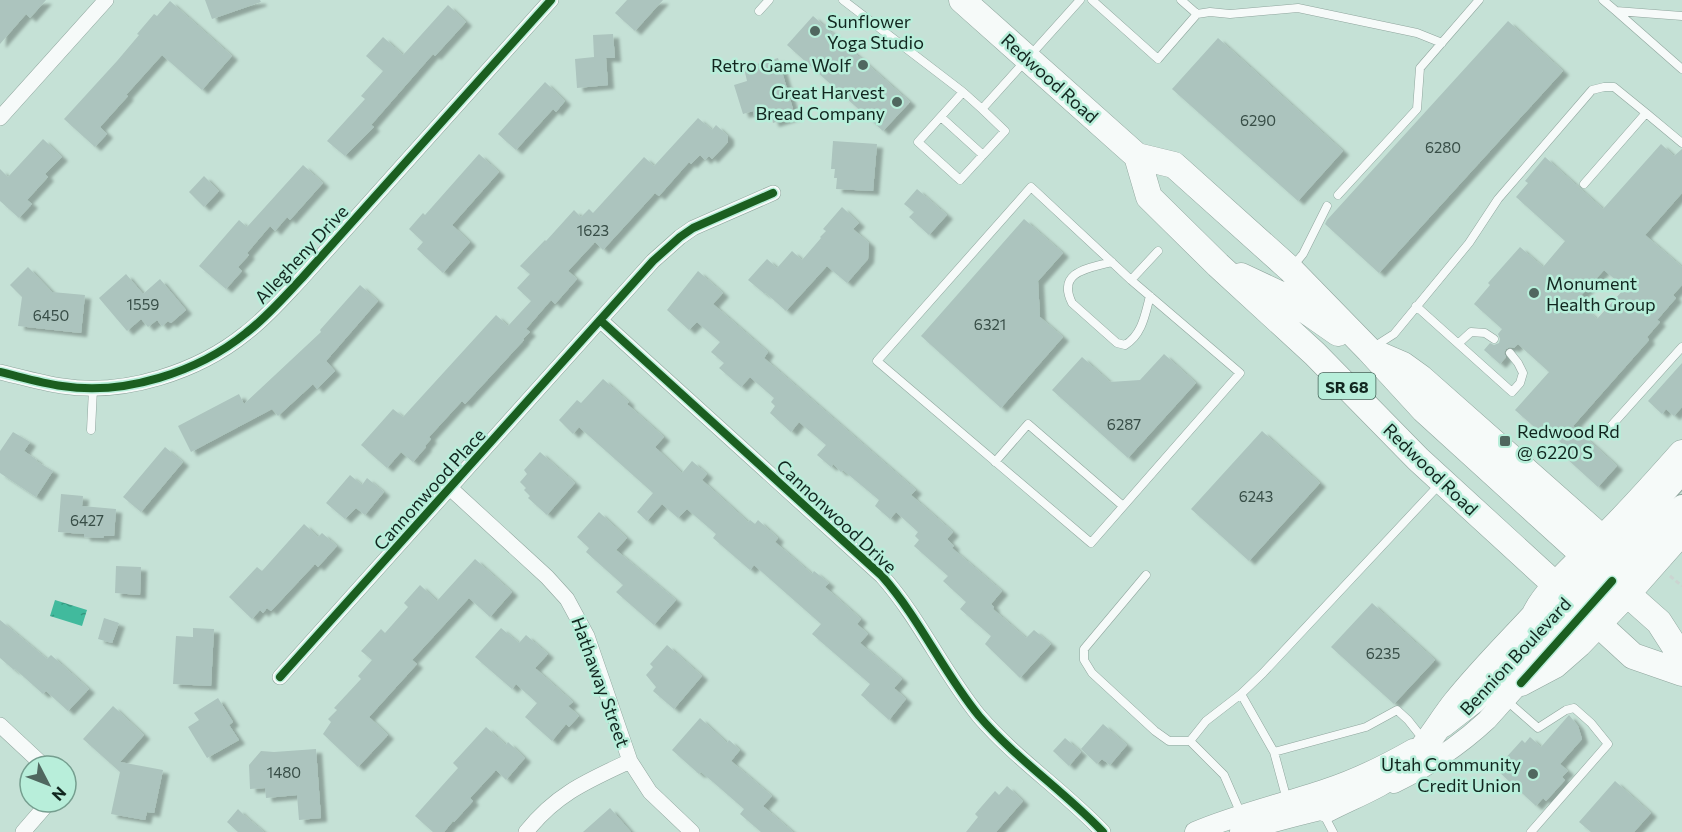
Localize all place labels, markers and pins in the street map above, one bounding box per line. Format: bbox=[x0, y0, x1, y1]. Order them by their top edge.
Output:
place label: Sunflower Yoga Studio bbox=[827, 10, 924, 53]
marker: Sunflower Yoga Studio bbox=[808, 24, 822, 38]
place label: Retro Game Wolf bbox=[711, 54, 852, 76]
marker: Retro Game Wolf bbox=[856, 58, 870, 72]
place label: Great Harvest Bread Company bbox=[755, 81, 885, 124]
marker: Great Harvest Bread Company bbox=[890, 95, 904, 109]
place label: Monument Health Group bbox=[1546, 272, 1656, 315]
marker: Monument Health Group bbox=[1527, 286, 1541, 300]
place label: Redwood Rd @ 6220 S bbox=[1517, 420, 1620, 463]
marker: Redwood Rd @ 6220 S bbox=[1498, 434, 1512, 448]
place label: Utah Community Credit Union bbox=[1381, 753, 1521, 796]
marker: Utah Community Credit Union bbox=[1526, 767, 1540, 781]

